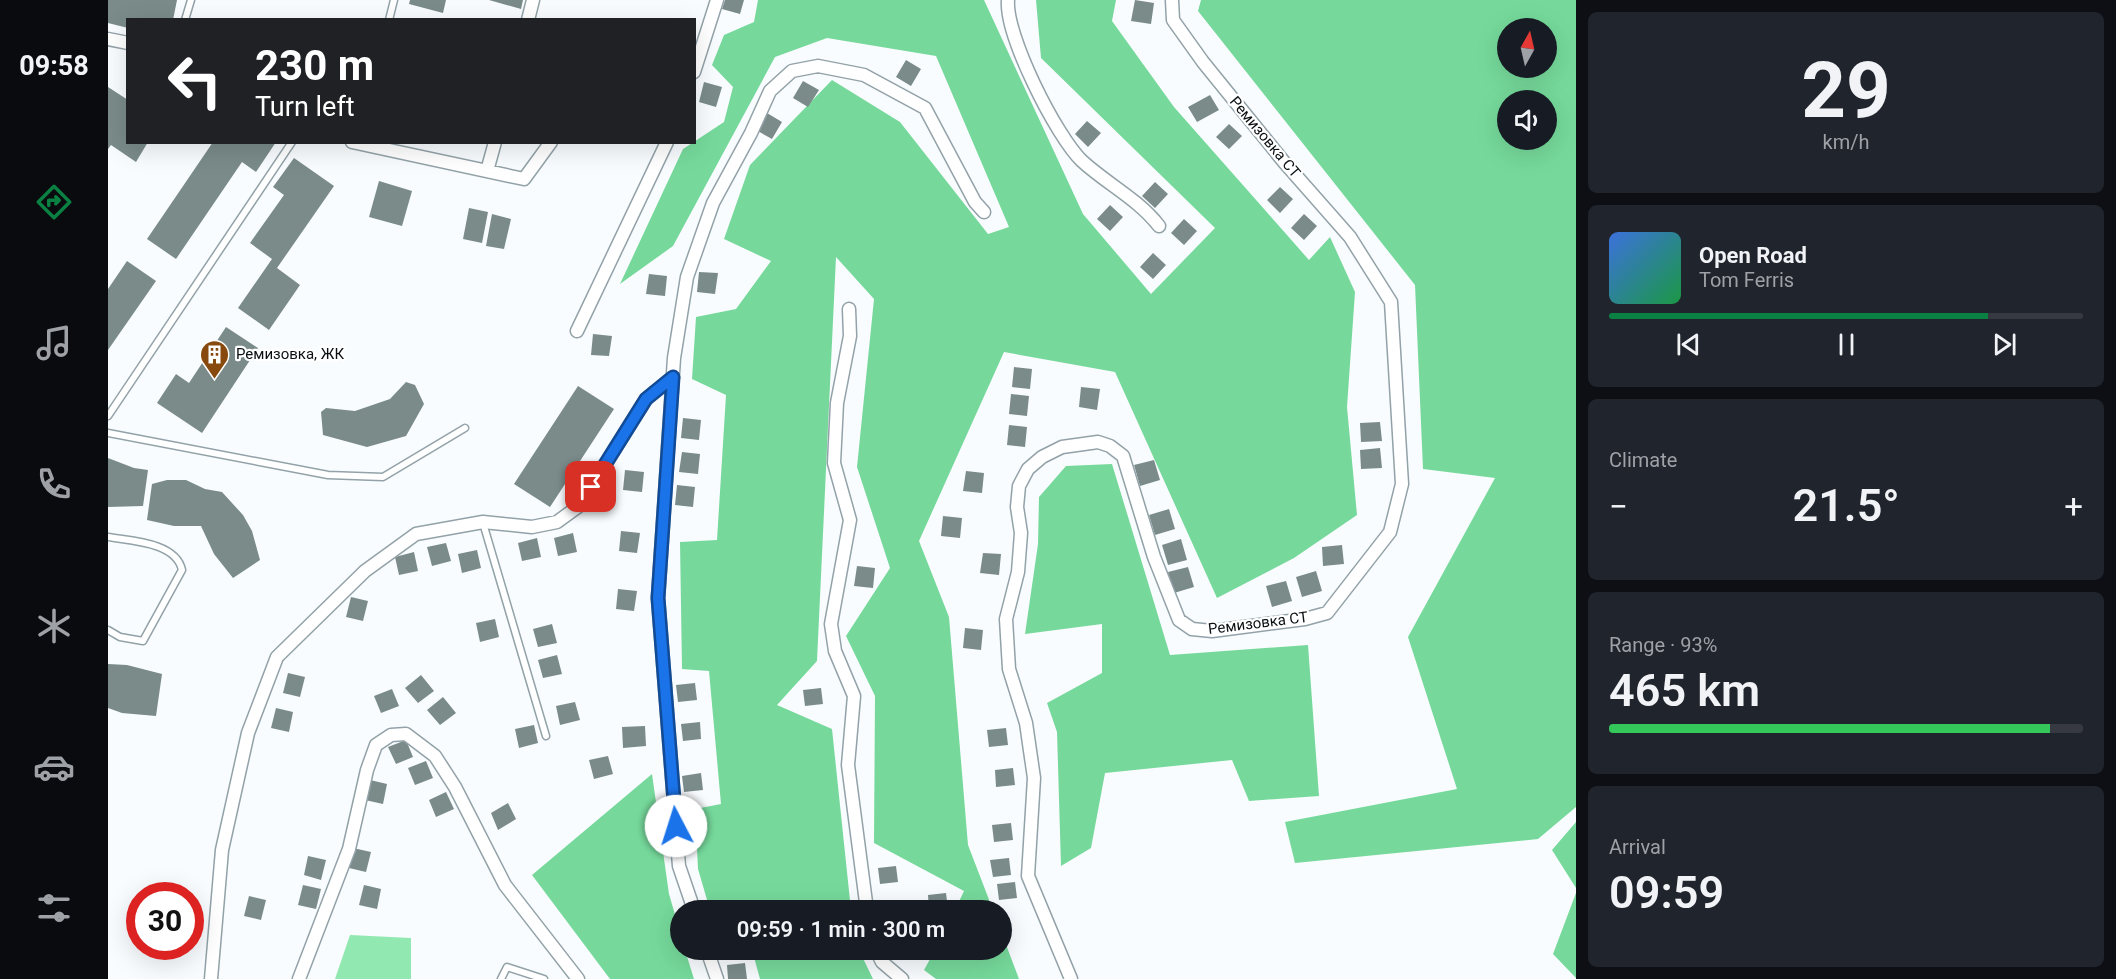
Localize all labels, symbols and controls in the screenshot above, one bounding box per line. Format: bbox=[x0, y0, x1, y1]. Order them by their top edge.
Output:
north arrow bbox=[1497, 18, 1557, 78]
map controls bbox=[1497, 18, 1557, 150]
text: 230 m bbox=[255, 41, 374, 90]
icon: left bbox=[156, 42, 234, 120]
text: 29 bbox=[1801, 45, 1891, 136]
text: 09:58 bbox=[19, 50, 89, 82]
button: sound bbox=[1497, 90, 1557, 150]
text: Turn left bbox=[255, 91, 355, 123]
street label: Ремизовка СТ bbox=[1226, 93, 1304, 181]
text: km/h bbox=[1823, 130, 1869, 154]
icon: directions bbox=[33, 181, 75, 223]
text: Open Road bbox=[1699, 243, 1807, 268]
text: Tom Ferris bbox=[1699, 268, 1794, 292]
icon: music bbox=[33, 322, 75, 364]
icon: previous bbox=[1672, 328, 1705, 361]
icon: pause bbox=[1830, 328, 1863, 361]
icon: next bbox=[1988, 328, 2021, 361]
building icon: Ремизовка, ЖК bbox=[199, 338, 231, 380]
place label: Ремизовка, ЖК bbox=[236, 345, 344, 363]
text: Climate bbox=[1609, 448, 1677, 472]
pin bbox=[565, 461, 616, 512]
icon: phone bbox=[33, 463, 75, 505]
icon: arrive bbox=[574, 470, 607, 503]
text: 21.5° bbox=[1792, 479, 1900, 532]
text: − bbox=[1609, 487, 1628, 526]
text: + bbox=[2064, 487, 2083, 526]
icon: climate bbox=[33, 605, 75, 647]
street label: Ремизовка СТ bbox=[1207, 608, 1309, 638]
text: Range · 93% bbox=[1609, 633, 1717, 657]
text: 465 km bbox=[1609, 664, 1760, 717]
icon: car bbox=[33, 746, 75, 788]
position arrow bbox=[644, 794, 708, 858]
text: Arrival bbox=[1609, 835, 1666, 859]
text: 09:59 bbox=[1609, 866, 1724, 919]
speed limit sign: 30 bbox=[126, 882, 204, 960]
icon: filters bbox=[33, 887, 75, 929]
text: 09:59 · 1 min · 300 m bbox=[737, 917, 945, 942]

